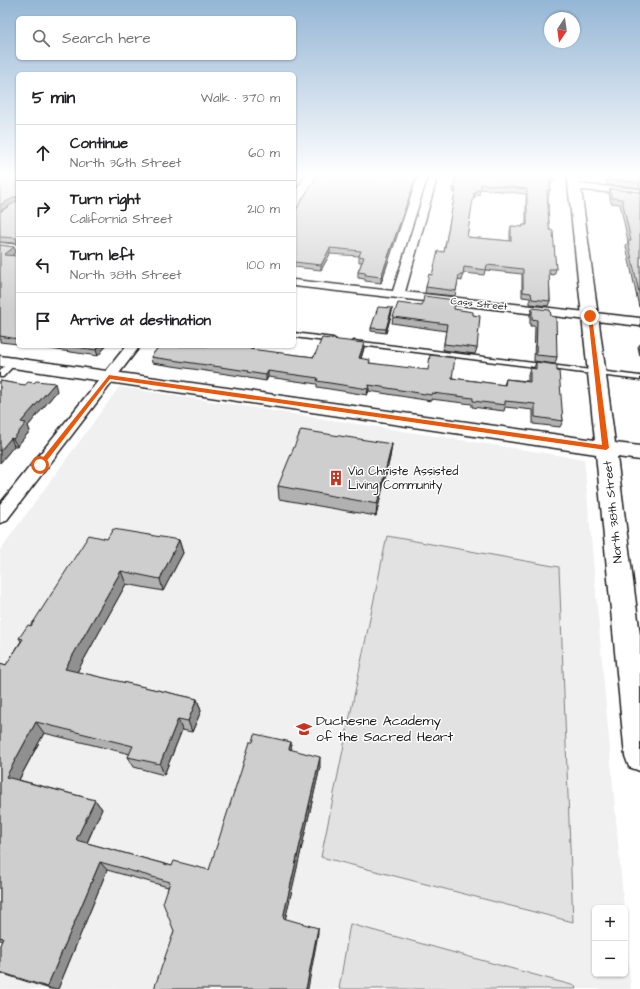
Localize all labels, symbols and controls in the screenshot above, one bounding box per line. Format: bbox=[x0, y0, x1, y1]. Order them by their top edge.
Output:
north arrow bbox=[544, 12, 580, 48]
search box bbox=[16, 16, 296, 60]
icon: search bbox=[30, 27, 52, 49]
text: Search here bbox=[62, 28, 151, 49]
text: 5 min bbox=[32, 86, 75, 110]
text: Walk · 370 m bbox=[201, 89, 280, 107]
text: Continue bbox=[70, 133, 128, 154]
icon: ahead bbox=[32, 142, 54, 164]
text: 60 m bbox=[248, 144, 280, 162]
text: North 36th Street bbox=[70, 154, 181, 172]
text: Turn right bbox=[70, 189, 141, 210]
icon: right bbox=[32, 198, 54, 220]
text: 210 m bbox=[247, 200, 280, 218]
text: California Street bbox=[70, 210, 172, 228]
text: Turn left bbox=[70, 245, 134, 266]
icon: left bbox=[32, 254, 54, 276]
text: 100 m bbox=[247, 256, 280, 274]
text: North 38th Street bbox=[70, 266, 182, 284]
street label: Cass Street bbox=[450, 294, 508, 314]
route end bbox=[581, 307, 599, 325]
icon: arrive bbox=[32, 310, 54, 332]
text: Arrive at destination bbox=[70, 310, 211, 331]
route start bbox=[31, 456, 49, 474]
street label: North 38th Street bbox=[599, 460, 627, 564]
place label: Via Christe Assisted Living Community bbox=[348, 463, 458, 495]
building icon: Via Christe Assisted Living Community bbox=[327, 469, 345, 487]
place label: Duchesne Academy of the Sacred Heart bbox=[316, 711, 454, 747]
school or university icon: Duchesne Academy of the Sacred Heart bbox=[295, 720, 313, 738]
map controls bbox=[592, 905, 628, 977]
button: + bbox=[592, 905, 628, 941]
button: − bbox=[592, 941, 628, 977]

